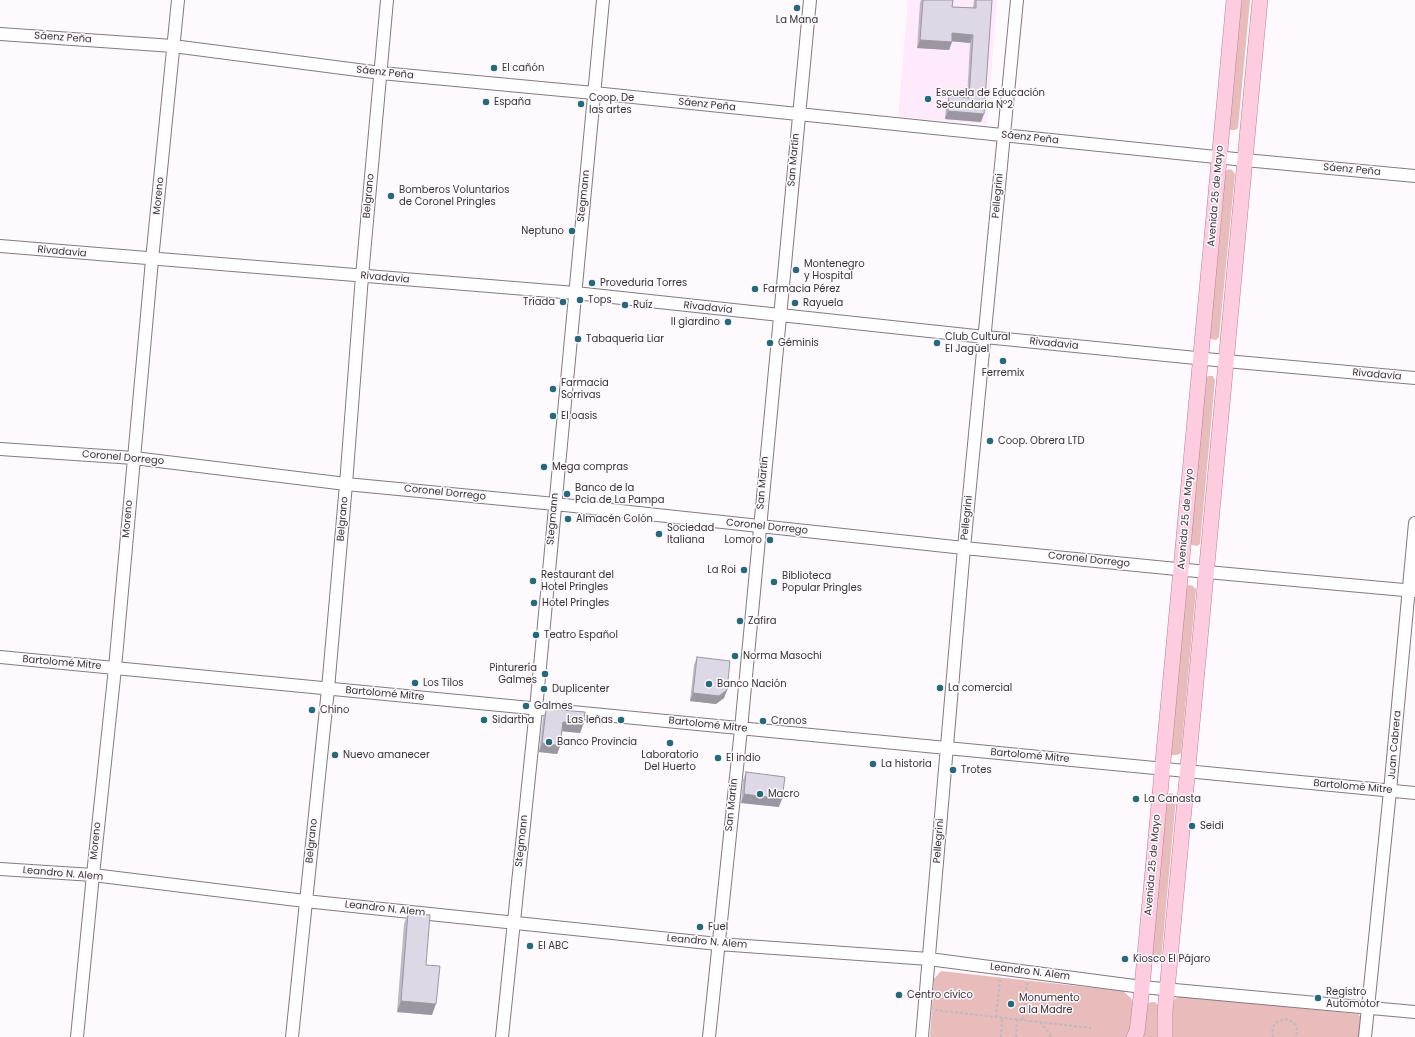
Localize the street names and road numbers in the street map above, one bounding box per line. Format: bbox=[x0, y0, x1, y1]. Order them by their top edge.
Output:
street label: Sáenz Peña bbox=[34, 30, 92, 46]
street label: Sáenz Peña bbox=[356, 64, 414, 82]
street label: Sáenz Peña bbox=[678, 96, 736, 114]
street label: Sáenz Peña bbox=[1001, 129, 1059, 147]
street label: San Martín bbox=[786, 133, 802, 187]
street label: Avenida 25 de Mayo bbox=[1206, 145, 1226, 247]
street label: Sáenz Peña bbox=[1323, 162, 1381, 178]
street label: Stegmann bbox=[575, 169, 593, 223]
street label: Belgrano bbox=[361, 173, 377, 219]
street label: Pellegrini bbox=[990, 173, 1006, 219]
street label: Moreno bbox=[151, 177, 167, 215]
street label: Rivadavia bbox=[37, 244, 87, 260]
street label: Rivadavia bbox=[360, 270, 410, 286]
street label: Rivadavia bbox=[683, 299, 733, 317]
street label: Rivadavia bbox=[1029, 335, 1079, 353]
street label: Rivadavia bbox=[1352, 367, 1402, 383]
street label: Coronel Dorrego bbox=[81, 448, 165, 468]
street label: San Martín bbox=[755, 456, 771, 510]
street label: Avenida 25 de Mayo bbox=[1176, 468, 1196, 570]
street label: Coronel Dorrego bbox=[403, 483, 487, 503]
street label: Stegmann bbox=[545, 492, 561, 546]
street label: Pellegrini bbox=[959, 495, 975, 541]
street label: Belgrano bbox=[335, 496, 351, 542]
street label: Moreno bbox=[120, 500, 136, 538]
street label: Coronel Dorrego bbox=[725, 517, 809, 537]
street label: Coronel Dorrego bbox=[1047, 550, 1131, 570]
street label: Bartolomé Mitre bbox=[22, 654, 102, 672]
street label: Bartolomé Mitre bbox=[345, 685, 425, 703]
street label: Juan Cabrera bbox=[1386, 710, 1404, 780]
street label: Bartolomé Mitre bbox=[668, 715, 748, 735]
street label: Bartolomé Mitre bbox=[990, 747, 1070, 765]
street label: San Martín bbox=[723, 778, 741, 832]
street label: Bartolomé Mitre bbox=[1313, 778, 1393, 796]
street label: Stegmann bbox=[513, 814, 531, 868]
street label: Avenida 25 de Mayo bbox=[1143, 814, 1163, 916]
street label: Belgrano bbox=[304, 818, 320, 864]
street label: Pellegrini bbox=[931, 818, 947, 864]
street label: Moreno bbox=[88, 822, 104, 860]
street label: Leandro N. Alem bbox=[22, 865, 104, 883]
street label: Leandro N. Alem bbox=[344, 899, 426, 919]
street label: Leandro N. Alem bbox=[666, 933, 748, 951]
street label: Leandro N. Alem bbox=[989, 961, 1071, 983]

